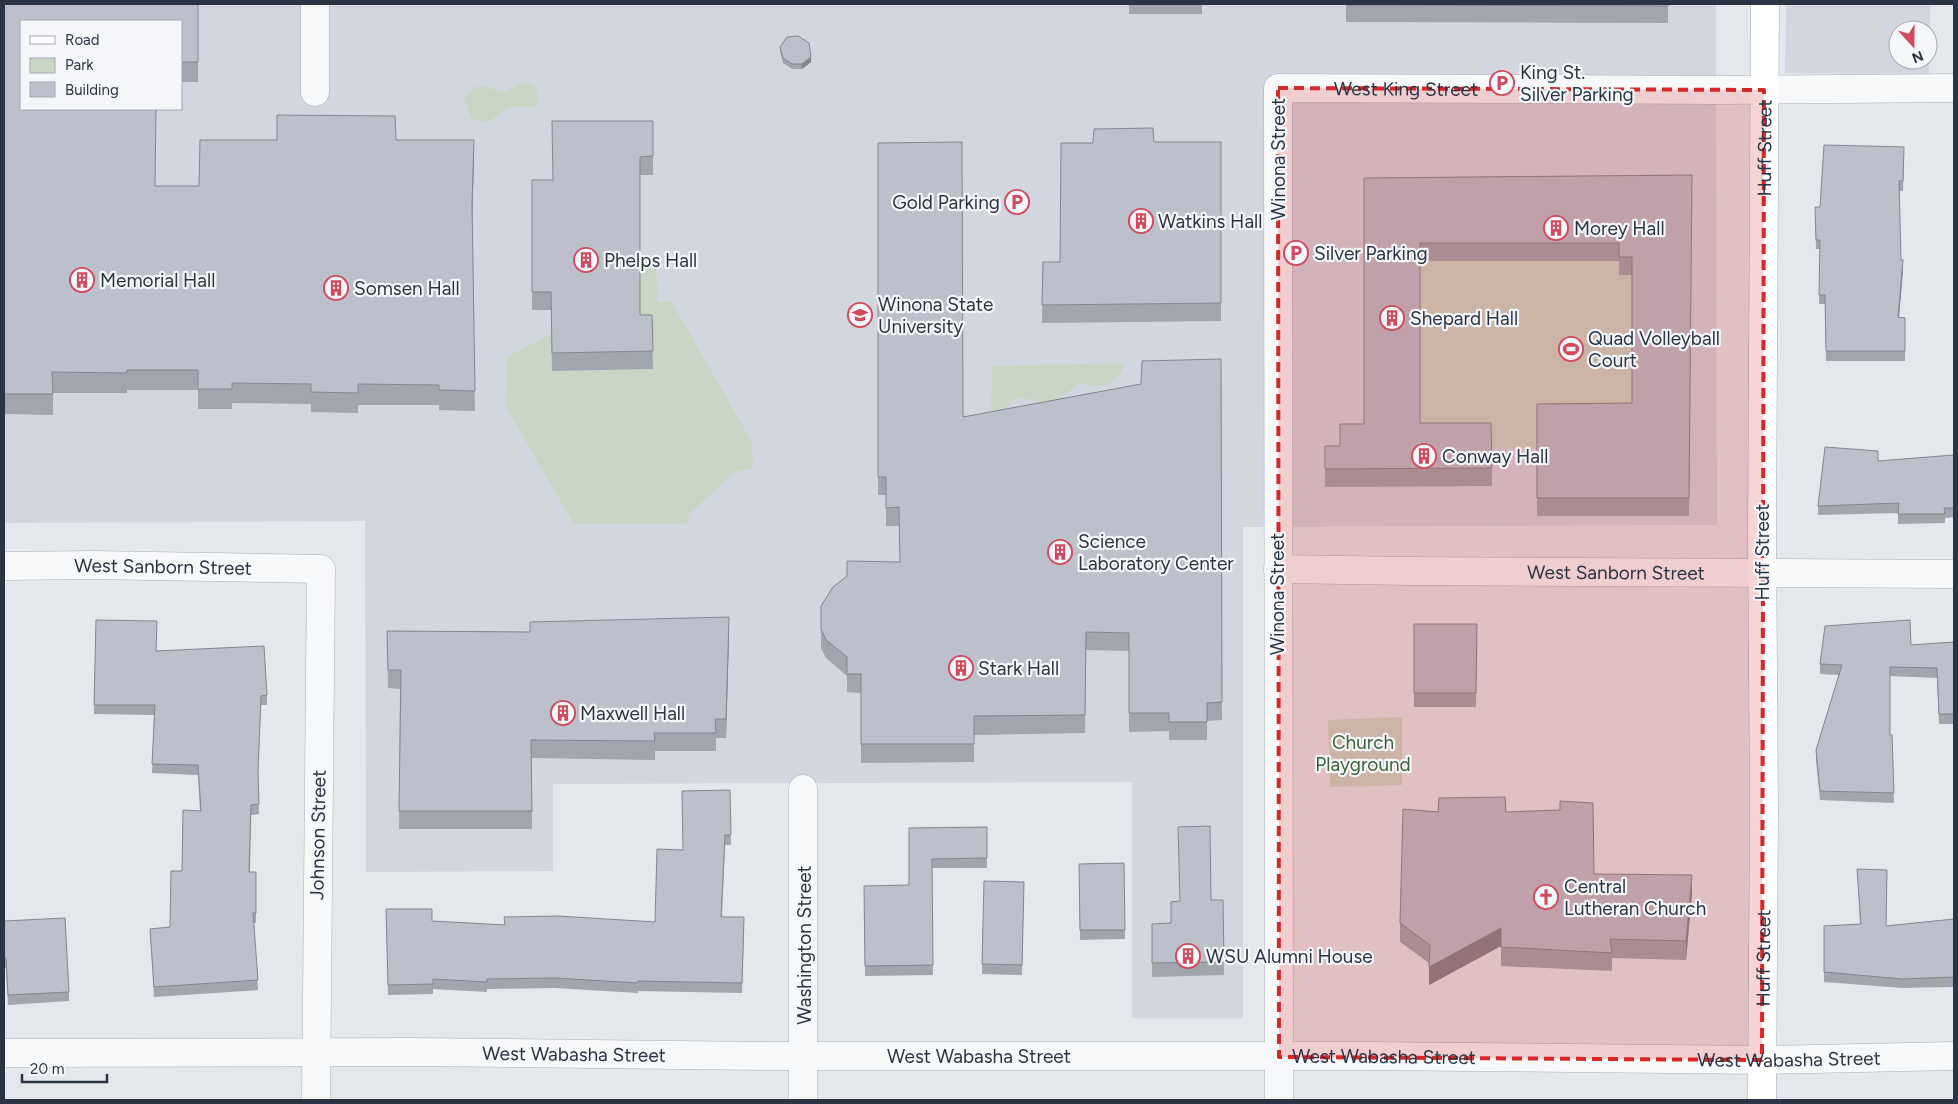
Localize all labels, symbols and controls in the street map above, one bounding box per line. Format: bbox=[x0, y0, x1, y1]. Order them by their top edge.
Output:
legend bbox=[20, 20, 182, 110]
north arrow bbox=[1888, 20, 1938, 70]
text: Road bbox=[65, 31, 100, 49]
text: N bbox=[1909, 47, 1926, 67]
text: Park bbox=[65, 56, 94, 74]
place label: King St. Silver Parking bbox=[1520, 61, 1634, 106]
parking icon: King St. Silver Parking bbox=[1489, 70, 1515, 96]
street label: West King Street bbox=[1334, 77, 1478, 100]
text: Building bbox=[65, 81, 119, 99]
street label: Winona Street bbox=[1267, 98, 1290, 220]
street label: Huff Street bbox=[1752, 100, 1776, 197]
parking icon: Gold Parking bbox=[1004, 189, 1030, 215]
place label: Gold Parking bbox=[892, 191, 1000, 214]
building icon: Watkins Hall bbox=[1128, 208, 1154, 234]
place label: Watkins Hall bbox=[1158, 210, 1262, 233]
building icon: Morey Hall bbox=[1543, 215, 1569, 241]
place label: Morey Hall bbox=[1574, 217, 1665, 240]
parking icon: Silver Parking bbox=[1283, 240, 1309, 266]
place label: Silver Parking bbox=[1314, 242, 1428, 265]
building icon: Phelps Hall bbox=[573, 247, 599, 273]
place label: Phelps Hall bbox=[604, 249, 697, 272]
building icon: Memorial Hall bbox=[69, 267, 95, 293]
place label: Memorial Hall bbox=[100, 269, 215, 292]
building icon: Somsen Hall bbox=[323, 275, 349, 301]
place label: Somsen Hall bbox=[354, 277, 460, 300]
place label: Winona State University bbox=[878, 293, 993, 338]
school or university icon: Winona State University bbox=[847, 302, 873, 328]
building icon: Shepard Hall bbox=[1379, 305, 1405, 331]
place label: Shepard Hall bbox=[1410, 307, 1518, 330]
place label: Quad Volleyball Court bbox=[1588, 327, 1720, 372]
sports icon: Quad Volleyball Court bbox=[1558, 336, 1584, 362]
building icon: Conway Hall bbox=[1411, 443, 1437, 469]
place label: Conway Hall bbox=[1442, 445, 1548, 468]
street label: Huff Street bbox=[1751, 504, 1774, 600]
place label: Science Laboratory Center bbox=[1078, 530, 1234, 575]
street label: Winona Street bbox=[1266, 533, 1289, 655]
building icon: Science Laboratory Center bbox=[1047, 539, 1073, 565]
street label: West Sanborn Street bbox=[74, 553, 252, 579]
street label: West Sanborn Street bbox=[1527, 560, 1705, 584]
building icon: Stark Hall bbox=[948, 655, 974, 681]
place label: Stark Hall bbox=[978, 657, 1059, 680]
building icon: Maxwell Hall bbox=[550, 700, 576, 726]
place label: Maxwell Hall bbox=[580, 702, 685, 725]
park label: Church Playground bbox=[1315, 731, 1411, 776]
street label: Johnson Street bbox=[305, 770, 331, 900]
street label: Washington Street bbox=[793, 865, 816, 1025]
place label: Central Lutheran Church bbox=[1564, 875, 1706, 920]
church icon: Central Lutheran Church bbox=[1533, 884, 1559, 910]
street label: Huff Street bbox=[1751, 909, 1775, 1007]
building icon: WSU Alumni House bbox=[1175, 943, 1201, 969]
place label: WSU Alumni House bbox=[1206, 945, 1373, 968]
street label: West Wabasha Street bbox=[482, 1041, 666, 1066]
street label: West Wabasha Street bbox=[1292, 1044, 1476, 1069]
street label: West Wabasha Street bbox=[887, 1045, 1071, 1068]
street label: West Wabasha Street bbox=[1697, 1046, 1881, 1072]
scale bar bbox=[22, 1052, 108, 1084]
text: 20 m bbox=[30, 1060, 64, 1078]

